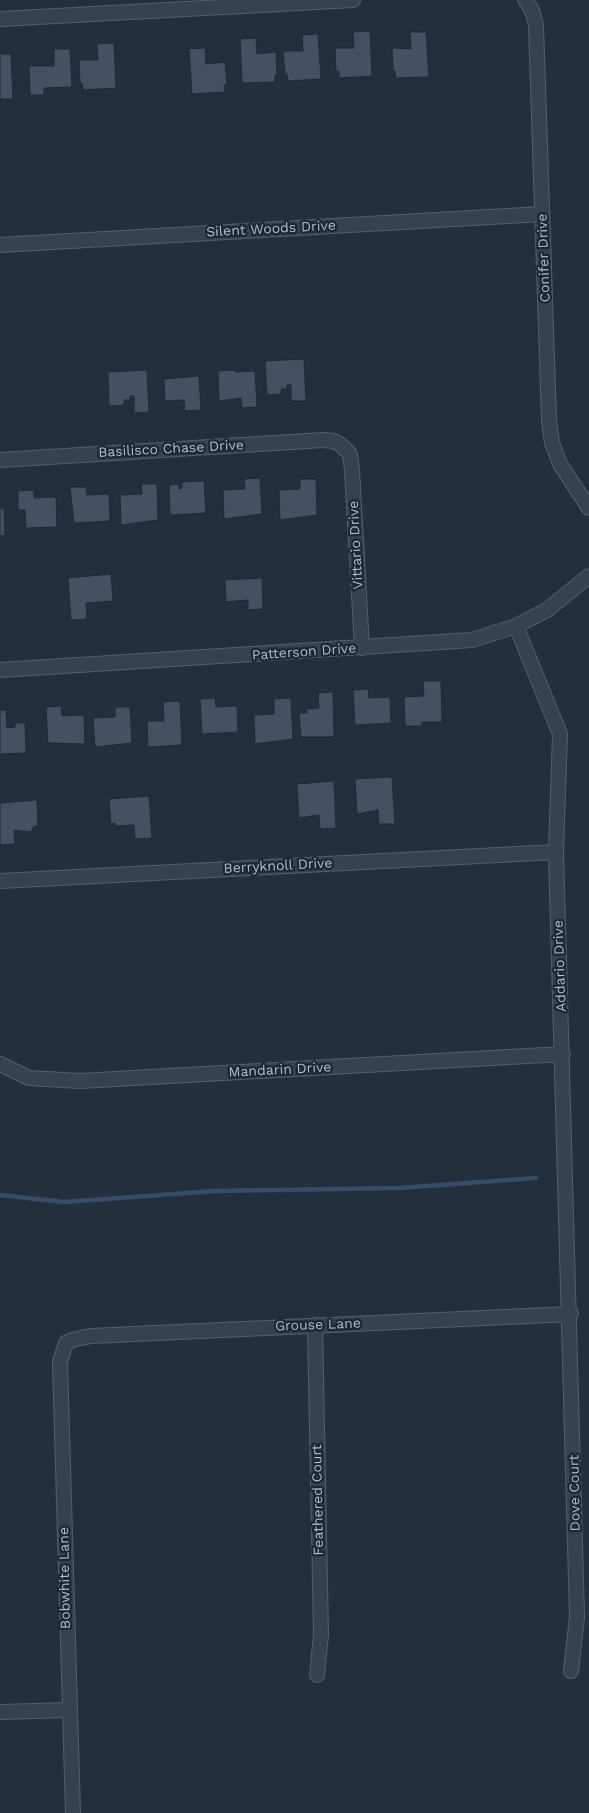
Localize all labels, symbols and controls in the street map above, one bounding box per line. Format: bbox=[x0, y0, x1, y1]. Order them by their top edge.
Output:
street label: Conifer Drive bbox=[534, 213, 554, 303]
street label: Silent Woods Drive bbox=[206, 217, 336, 241]
street label: Basilisco Chase Drive bbox=[98, 437, 244, 461]
street label: Vittario Drive bbox=[345, 500, 367, 590]
street label: Patterson Drive bbox=[251, 640, 357, 664]
street label: Berryknoll Drive bbox=[223, 855, 333, 877]
street label: Addario Drive bbox=[550, 920, 570, 1012]
street label: Mandarin Drive bbox=[228, 1059, 332, 1081]
street label: Grouse Lane bbox=[275, 1315, 361, 1335]
street label: Feathered Court bbox=[309, 1444, 327, 1556]
street label: Dove Court bbox=[566, 1455, 584, 1531]
street label: Bobwhite Lane bbox=[56, 1527, 74, 1629]

